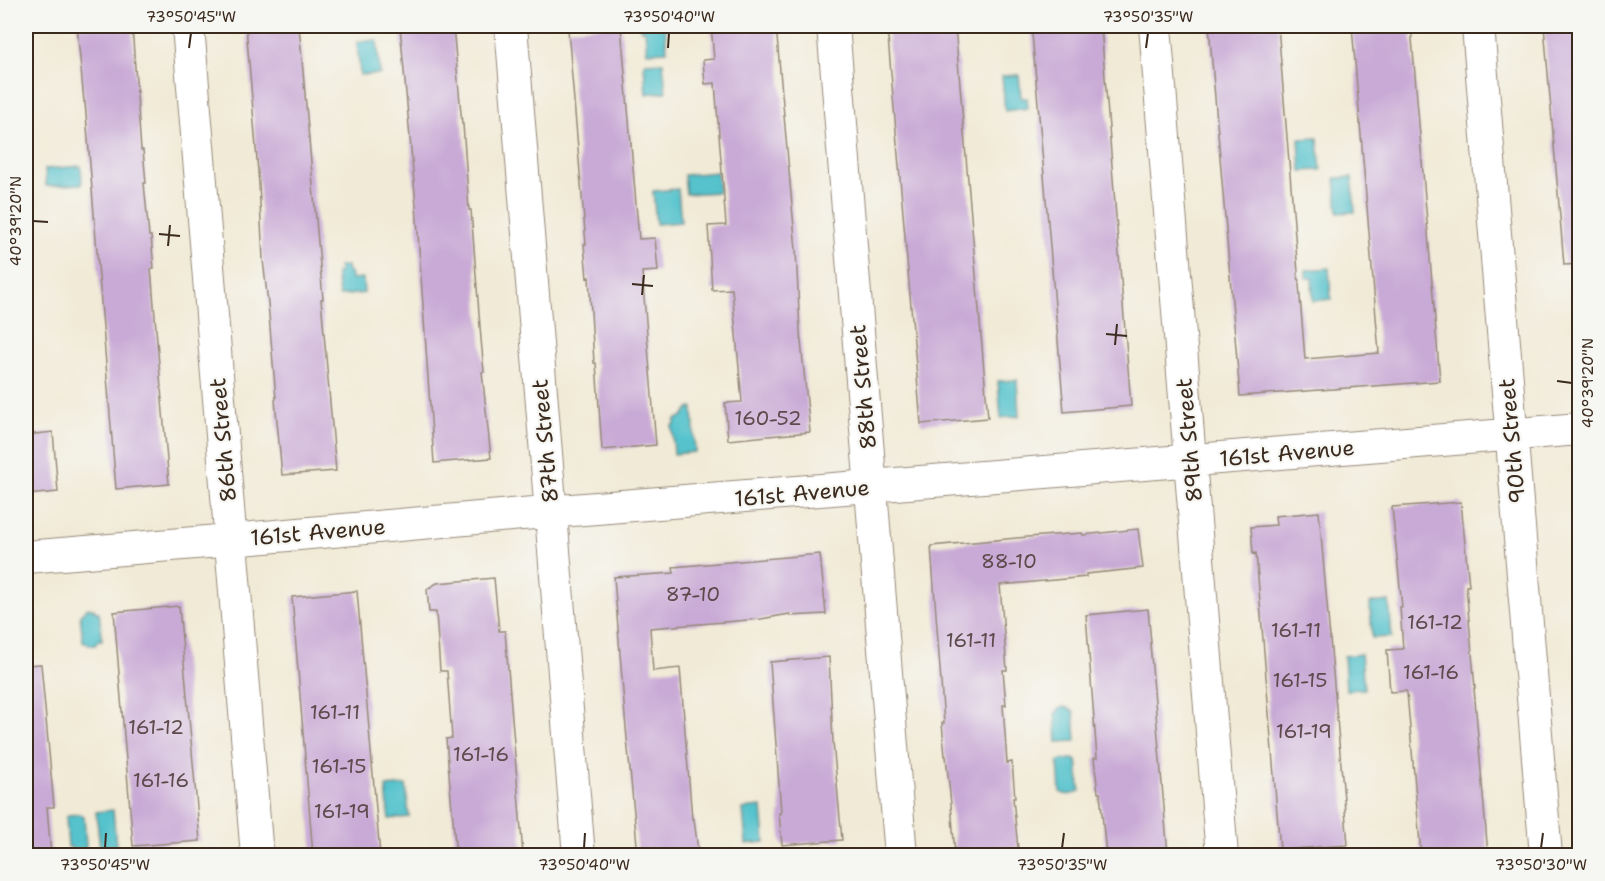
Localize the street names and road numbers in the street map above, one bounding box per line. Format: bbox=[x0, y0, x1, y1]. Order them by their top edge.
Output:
street label: 88th Street bbox=[843, 323, 883, 451]
street label: 86th Street bbox=[203, 377, 243, 503]
street label: 89th Street bbox=[1169, 377, 1209, 503]
street label: 90th Street bbox=[1492, 377, 1532, 505]
street label: 87th Street bbox=[525, 378, 565, 504]
street label: 161st Avenue bbox=[1218, 433, 1356, 473]
street label: 161st Avenue bbox=[733, 473, 871, 513]
street label: 161st Avenue bbox=[249, 512, 387, 552]

